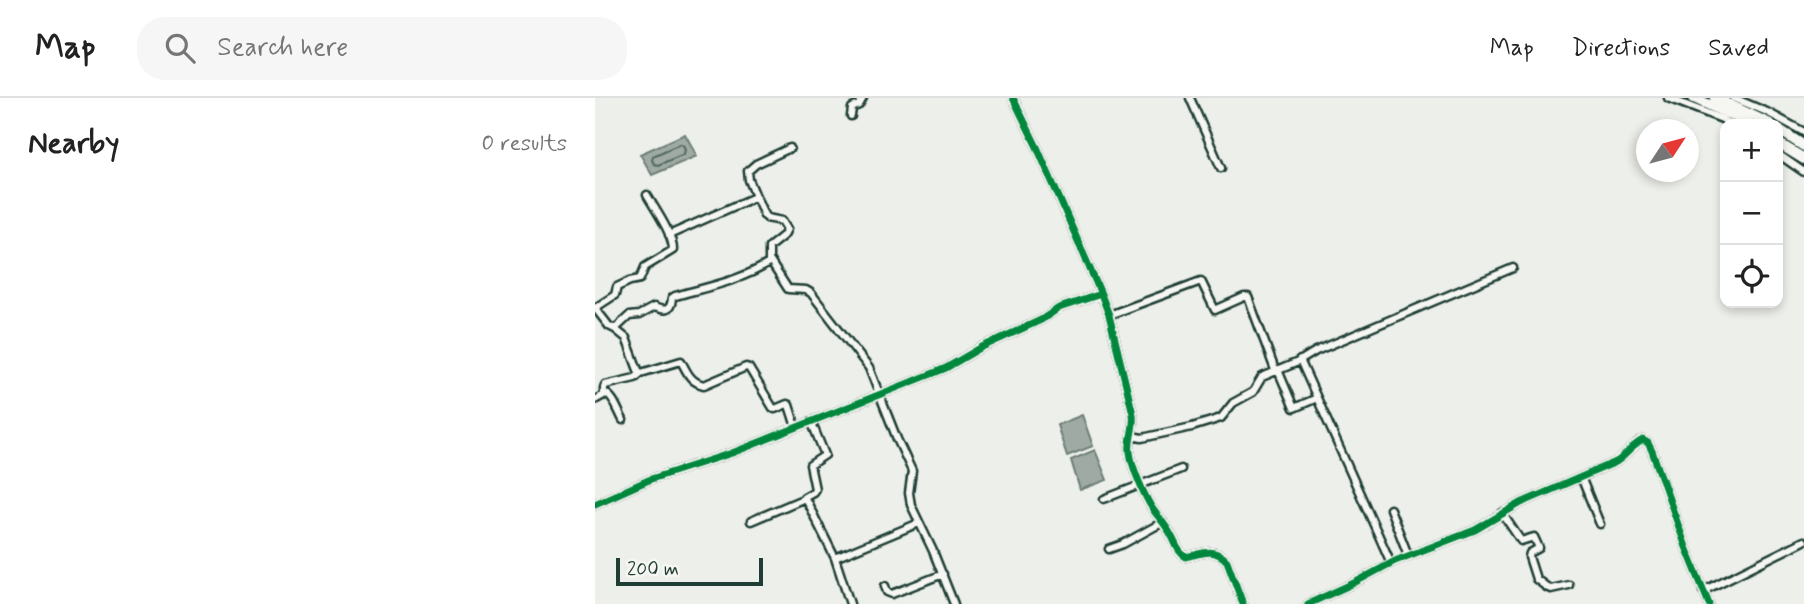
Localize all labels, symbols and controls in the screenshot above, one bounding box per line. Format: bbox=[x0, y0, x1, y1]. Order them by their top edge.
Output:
search box bbox=[137, 17, 627, 80]
text: Map bbox=[35, 26, 95, 70]
icon: search bbox=[161, 29, 199, 67]
text: Search here bbox=[217, 31, 348, 65]
text: Map bbox=[1490, 33, 1534, 64]
text: Directions bbox=[1572, 33, 1670, 64]
text: Saved bbox=[1708, 33, 1769, 64]
north arrow bbox=[1636, 119, 1699, 182]
map controls bbox=[1720, 119, 1783, 308]
button: + bbox=[1720, 119, 1783, 182]
text: Nearby bbox=[28, 124, 119, 163]
text: 0 results bbox=[481, 129, 567, 159]
button: − bbox=[1720, 182, 1783, 245]
button: locate bbox=[1720, 245, 1783, 308]
scale bar bbox=[616, 555, 763, 587]
text: 200 m bbox=[627, 557, 679, 582]

